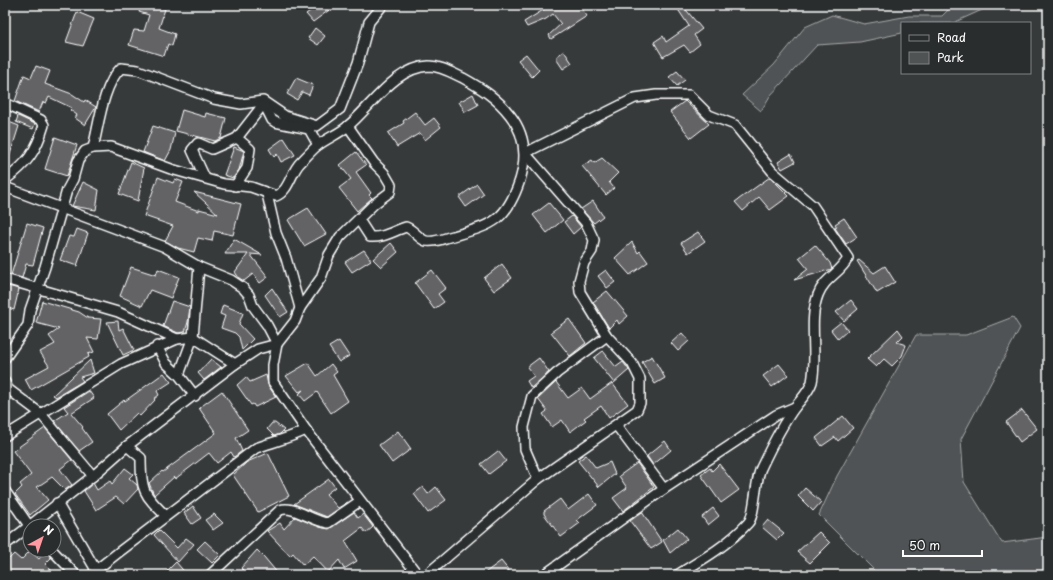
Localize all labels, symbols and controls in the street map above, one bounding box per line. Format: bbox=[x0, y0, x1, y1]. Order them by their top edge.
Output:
legend bbox=[901, 22, 1031, 74]
text: Road bbox=[937, 28, 966, 46]
text: Park bbox=[937, 48, 964, 66]
north arrow bbox=[22, 518, 62, 558]
text: N bbox=[40, 521, 58, 539]
scale bar bbox=[903, 532, 982, 558]
text: 50 m bbox=[909, 536, 940, 554]

